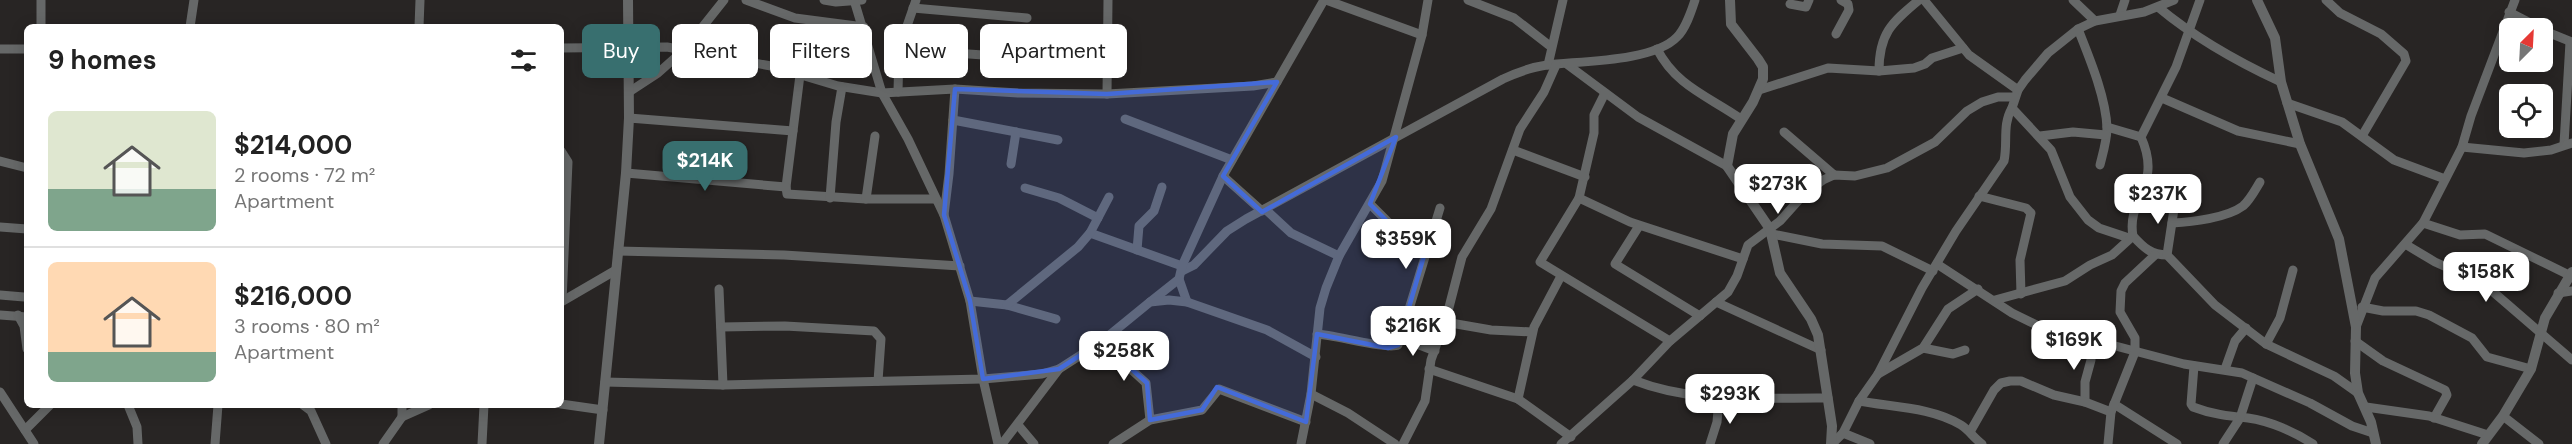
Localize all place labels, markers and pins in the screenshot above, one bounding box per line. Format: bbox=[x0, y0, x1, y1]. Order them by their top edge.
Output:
pin: $214K bbox=[663, 141, 747, 192]
pin: $273K bbox=[1736, 164, 1820, 215]
pin: $237K bbox=[2116, 174, 2200, 225]
pin: $359K bbox=[1364, 219, 1448, 270]
pin: $158K bbox=[2444, 252, 2528, 303]
pin: $216K bbox=[1371, 306, 1455, 357]
pin: $169K bbox=[2032, 320, 2116, 371]
pin: $258K bbox=[1082, 331, 1166, 382]
pin: $293K bbox=[1688, 374, 1772, 425]

